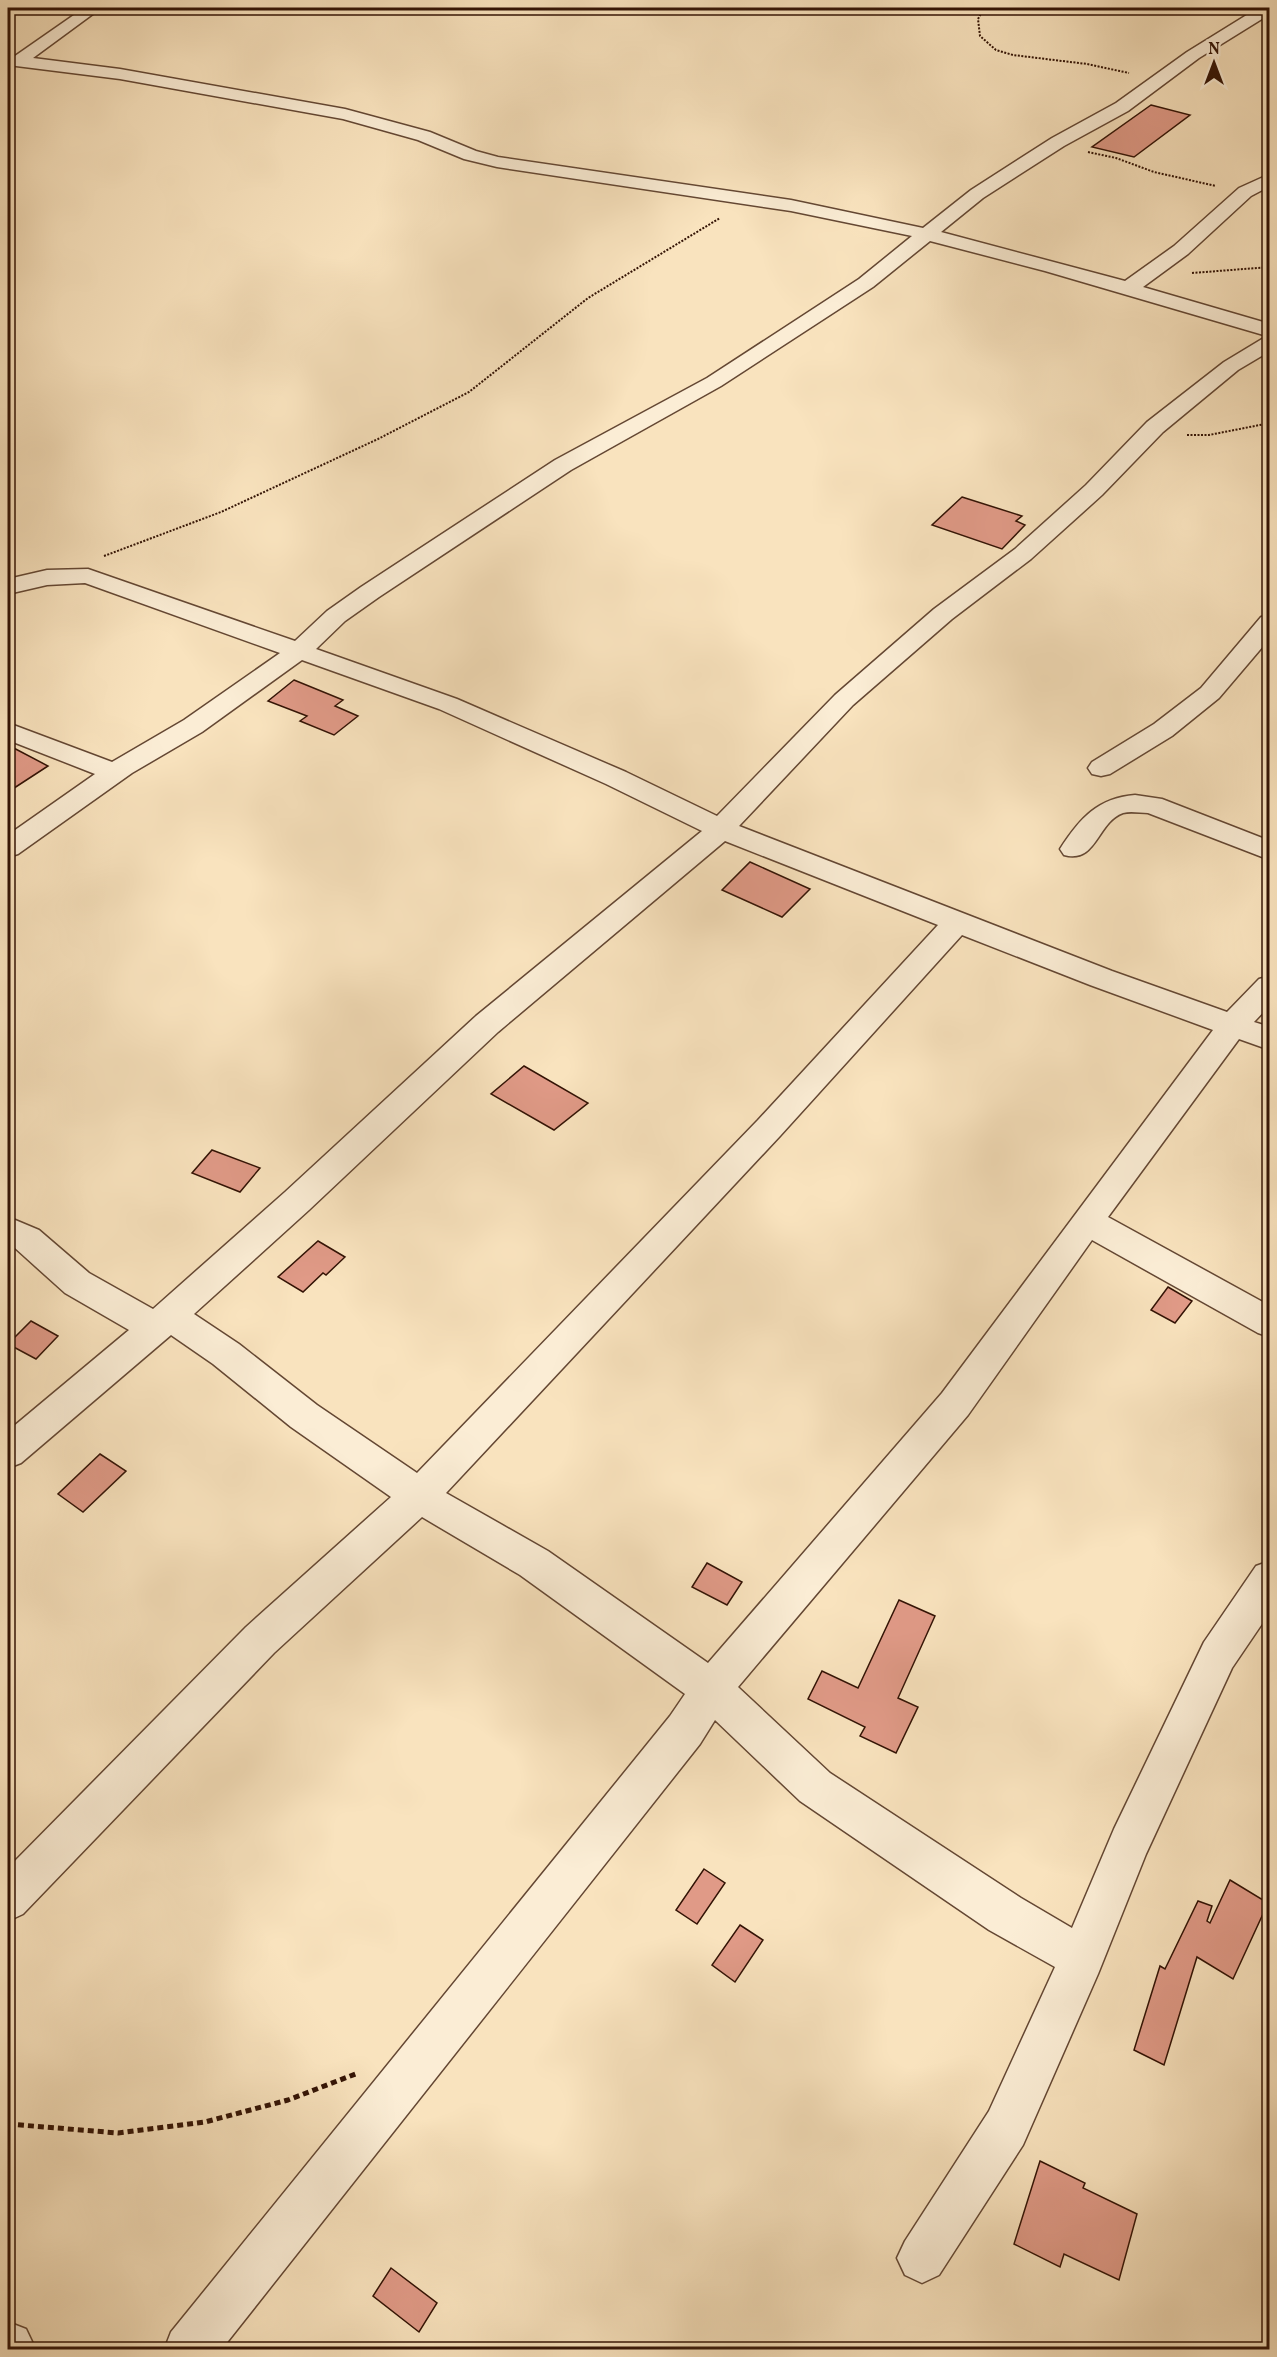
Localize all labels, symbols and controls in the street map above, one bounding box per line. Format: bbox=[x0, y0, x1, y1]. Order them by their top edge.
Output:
north arrow bbox=[1184, 33, 1244, 93]
text: N bbox=[1208, 39, 1220, 61]

